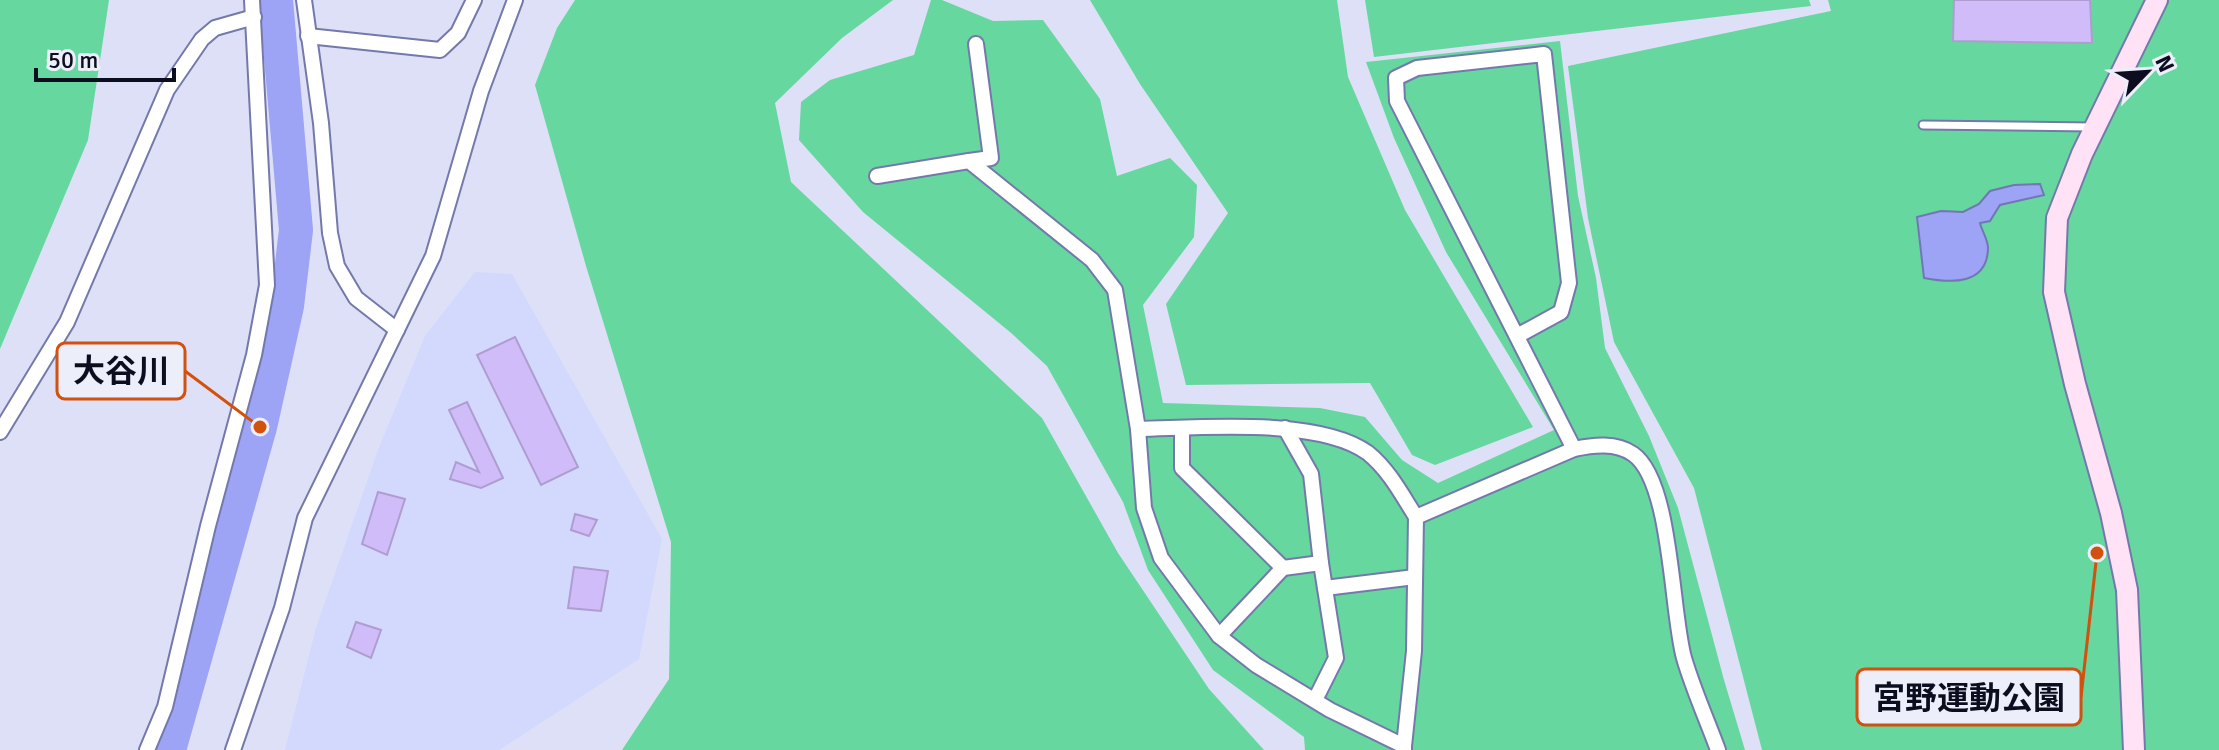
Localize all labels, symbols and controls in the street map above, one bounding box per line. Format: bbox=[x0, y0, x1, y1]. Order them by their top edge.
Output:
scale bar bbox=[36, 32, 174, 82]
north arrow bbox=[2107, 32, 2187, 112]
text: 50 m bbox=[48, 45, 98, 75]
text: N bbox=[2149, 51, 2180, 76]
callout: 大谷川 bbox=[57, 343, 185, 399]
text: 大谷川 bbox=[73, 352, 169, 391]
callout: 宮野運動公園 bbox=[1857, 669, 2081, 725]
text: 宮野運動公園 bbox=[1873, 679, 2065, 718]

